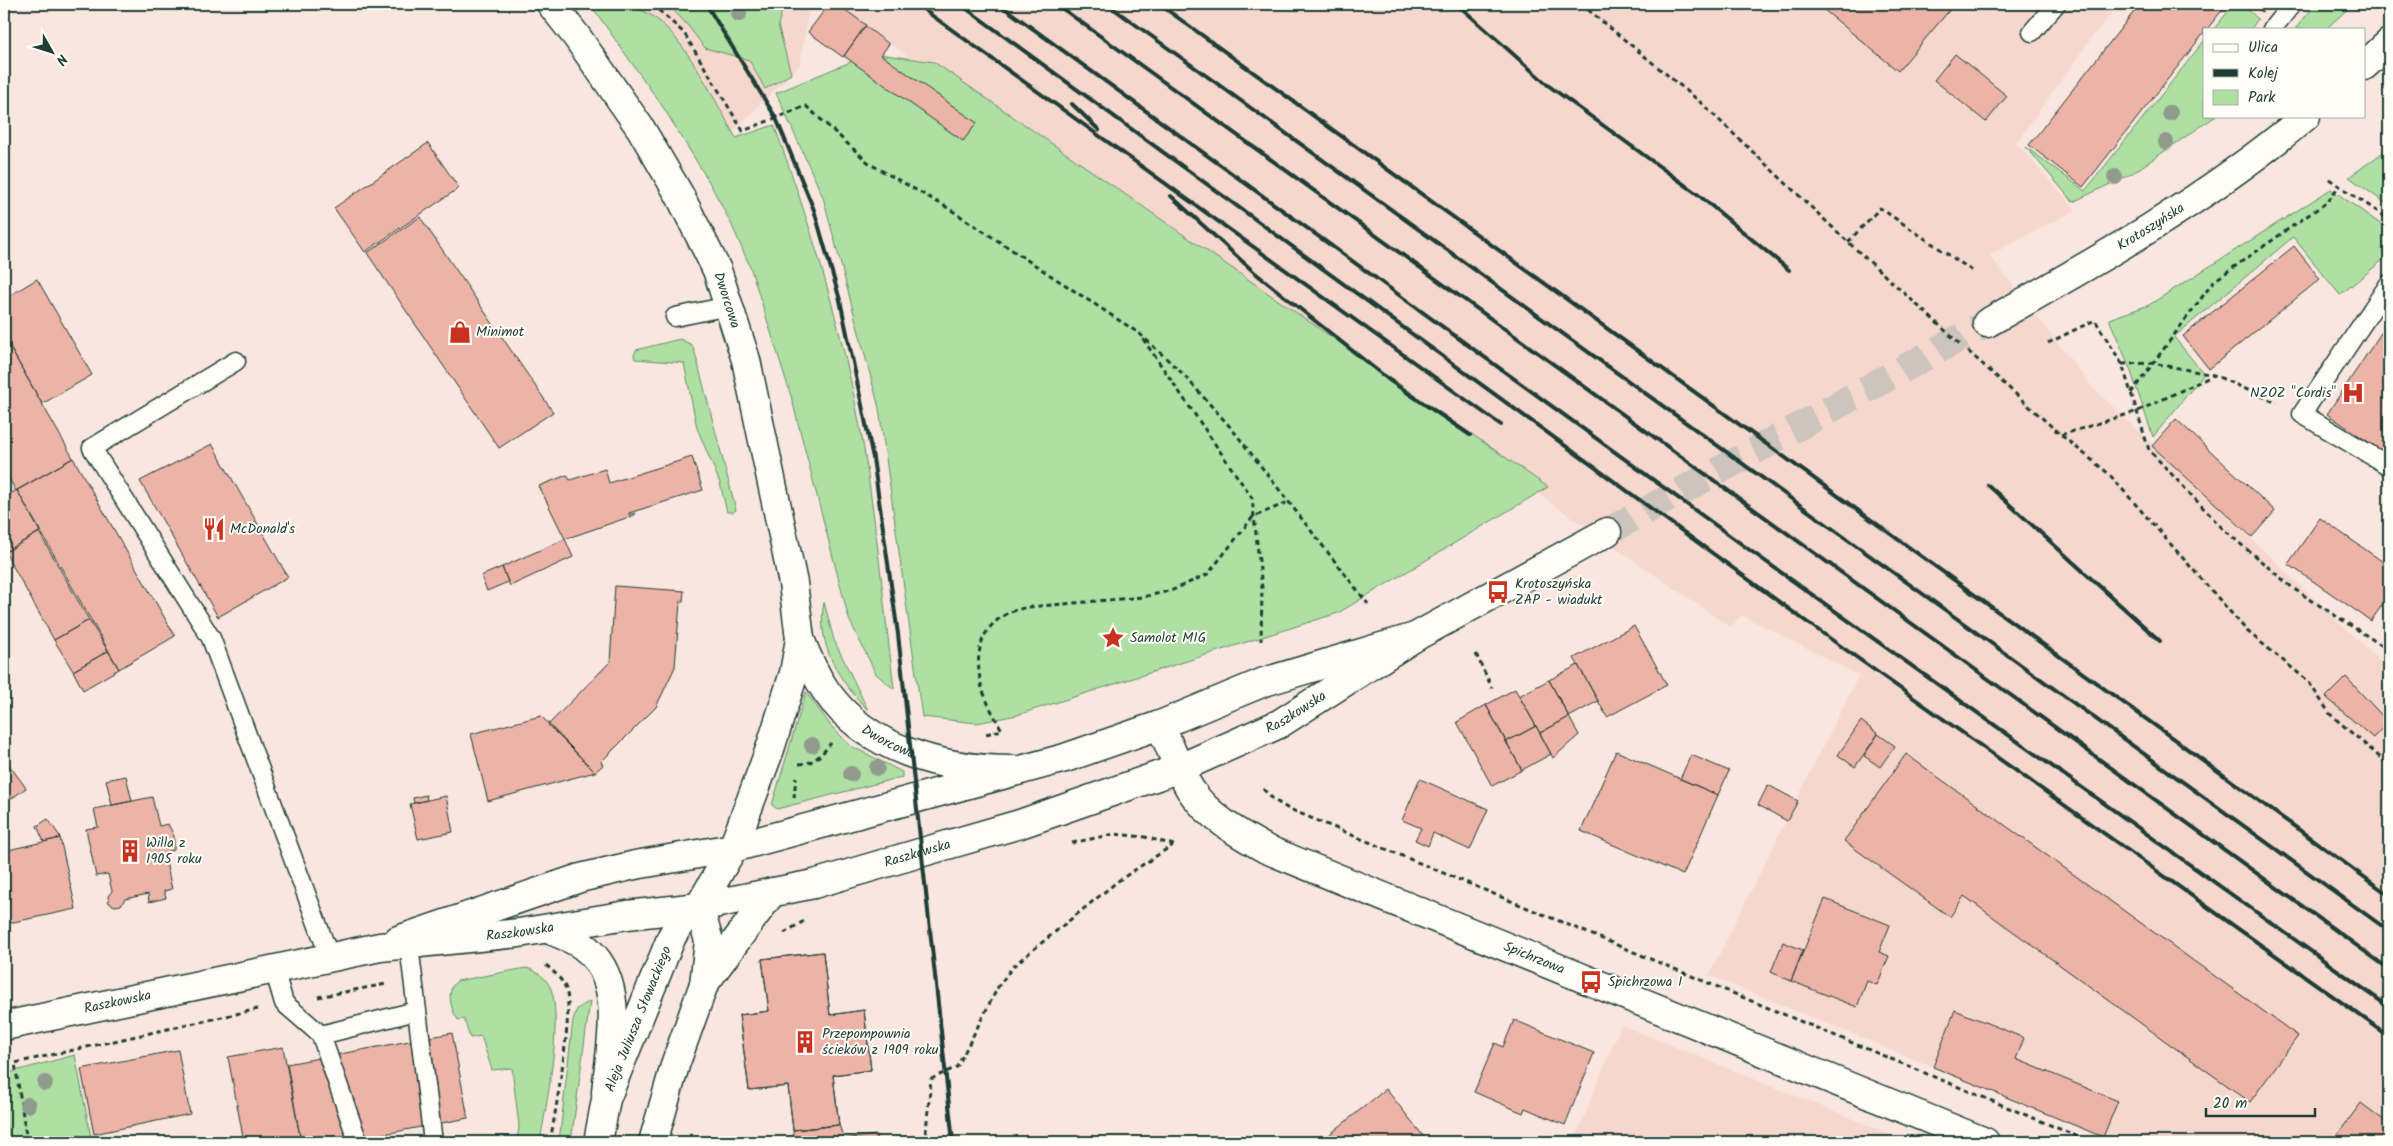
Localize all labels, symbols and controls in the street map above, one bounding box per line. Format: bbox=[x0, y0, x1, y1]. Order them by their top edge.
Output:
north arrow bbox=[28, 28, 78, 78]
legend bbox=[2203, 28, 2366, 118]
text: Ulica bbox=[2248, 36, 2278, 60]
text: N bbox=[50, 49, 73, 70]
text: Kolej bbox=[2248, 62, 2279, 86]
text: Park bbox=[2248, 86, 2276, 110]
street label: Krotoszyńska bbox=[2113, 197, 2189, 257]
street label: Dworcowa bbox=[707, 269, 746, 331]
shop icon: Minimot bbox=[447, 319, 473, 345]
place label: Minimot bbox=[476, 321, 525, 343]
hospital icon: NZOZ "Cordis" bbox=[2340, 380, 2366, 406]
place label: NZOZ "Cordis" bbox=[2250, 382, 2336, 404]
restaurant icon: McDonald's bbox=[201, 516, 227, 542]
place label: McDonald's bbox=[230, 518, 295, 540]
place label: Krotoszyńska ZAP - wiadukt bbox=[1515, 573, 1603, 611]
bus stop icon: Krotoszyńska ZAP - wiadukt bbox=[1485, 579, 1511, 605]
place icon: Samolot MIG bbox=[1100, 625, 1126, 651]
place label: Samolot MIG bbox=[1130, 627, 1206, 649]
street label: Raszkowska bbox=[1262, 685, 1331, 740]
street label: Dworcowa bbox=[857, 719, 918, 765]
place label: Willa z 1905 roku bbox=[146, 832, 202, 870]
street label: Raszkowska bbox=[881, 834, 953, 874]
building icon: Willa z 1905 roku bbox=[117, 838, 143, 864]
street label: Raszkowska bbox=[485, 916, 556, 947]
street label: Spichrzowa bbox=[1500, 936, 1568, 981]
street label: Aleja Juliusza Słowackiego bbox=[599, 943, 678, 1095]
bus stop icon: Spichrzowa I bbox=[1578, 969, 1604, 995]
place label: Spichrzowa I bbox=[1608, 971, 1682, 993]
street label: Raszkowska bbox=[82, 984, 153, 1020]
place label: Przepompownia ścieków z 1909 roku bbox=[822, 1023, 939, 1061]
building icon: Przepompownia ścieków z 1909 roku bbox=[792, 1029, 818, 1055]
scale bar bbox=[2206, 1086, 2314, 1118]
text: 20 m bbox=[2213, 1092, 2247, 1116]

